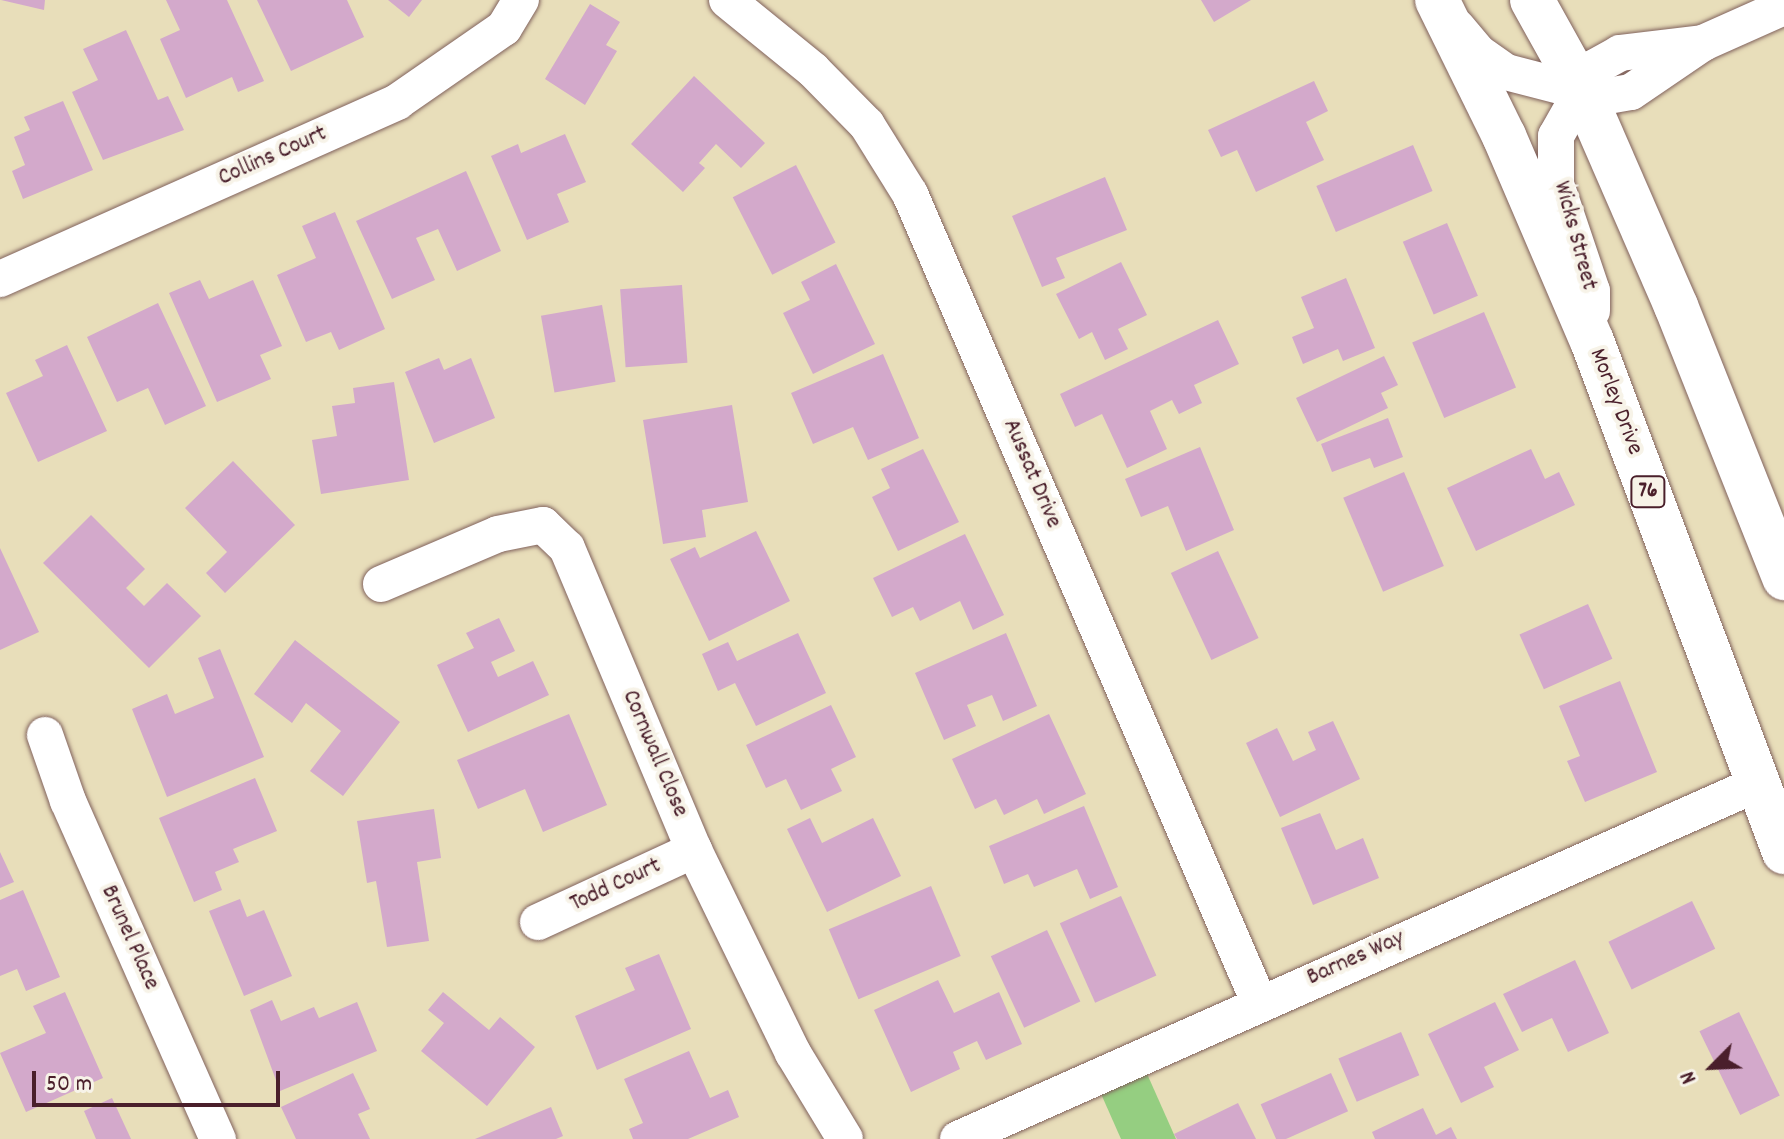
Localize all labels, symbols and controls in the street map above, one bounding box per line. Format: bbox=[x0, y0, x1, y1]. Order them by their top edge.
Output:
street label: Collins Court bbox=[214, 120, 332, 194]
street label: Wicks Street bbox=[1546, 178, 1602, 294]
street label: Morley Drive bbox=[1582, 345, 1648, 459]
street label: Aussat Drive bbox=[995, 415, 1067, 533]
road number: 76 bbox=[1630, 474, 1666, 510]
street label: Cornwall Close bbox=[614, 686, 694, 822]
street label: Todd Court bbox=[566, 853, 666, 919]
street label: Brunel Place bbox=[93, 881, 165, 995]
street label: Barnes Way bbox=[1303, 925, 1409, 993]
north arrow bbox=[1672, 1027, 1752, 1107]
scale bar bbox=[36, 1055, 284, 1105]
text: N bbox=[1673, 1066, 1706, 1088]
text: 50 m bbox=[46, 1068, 92, 1102]

